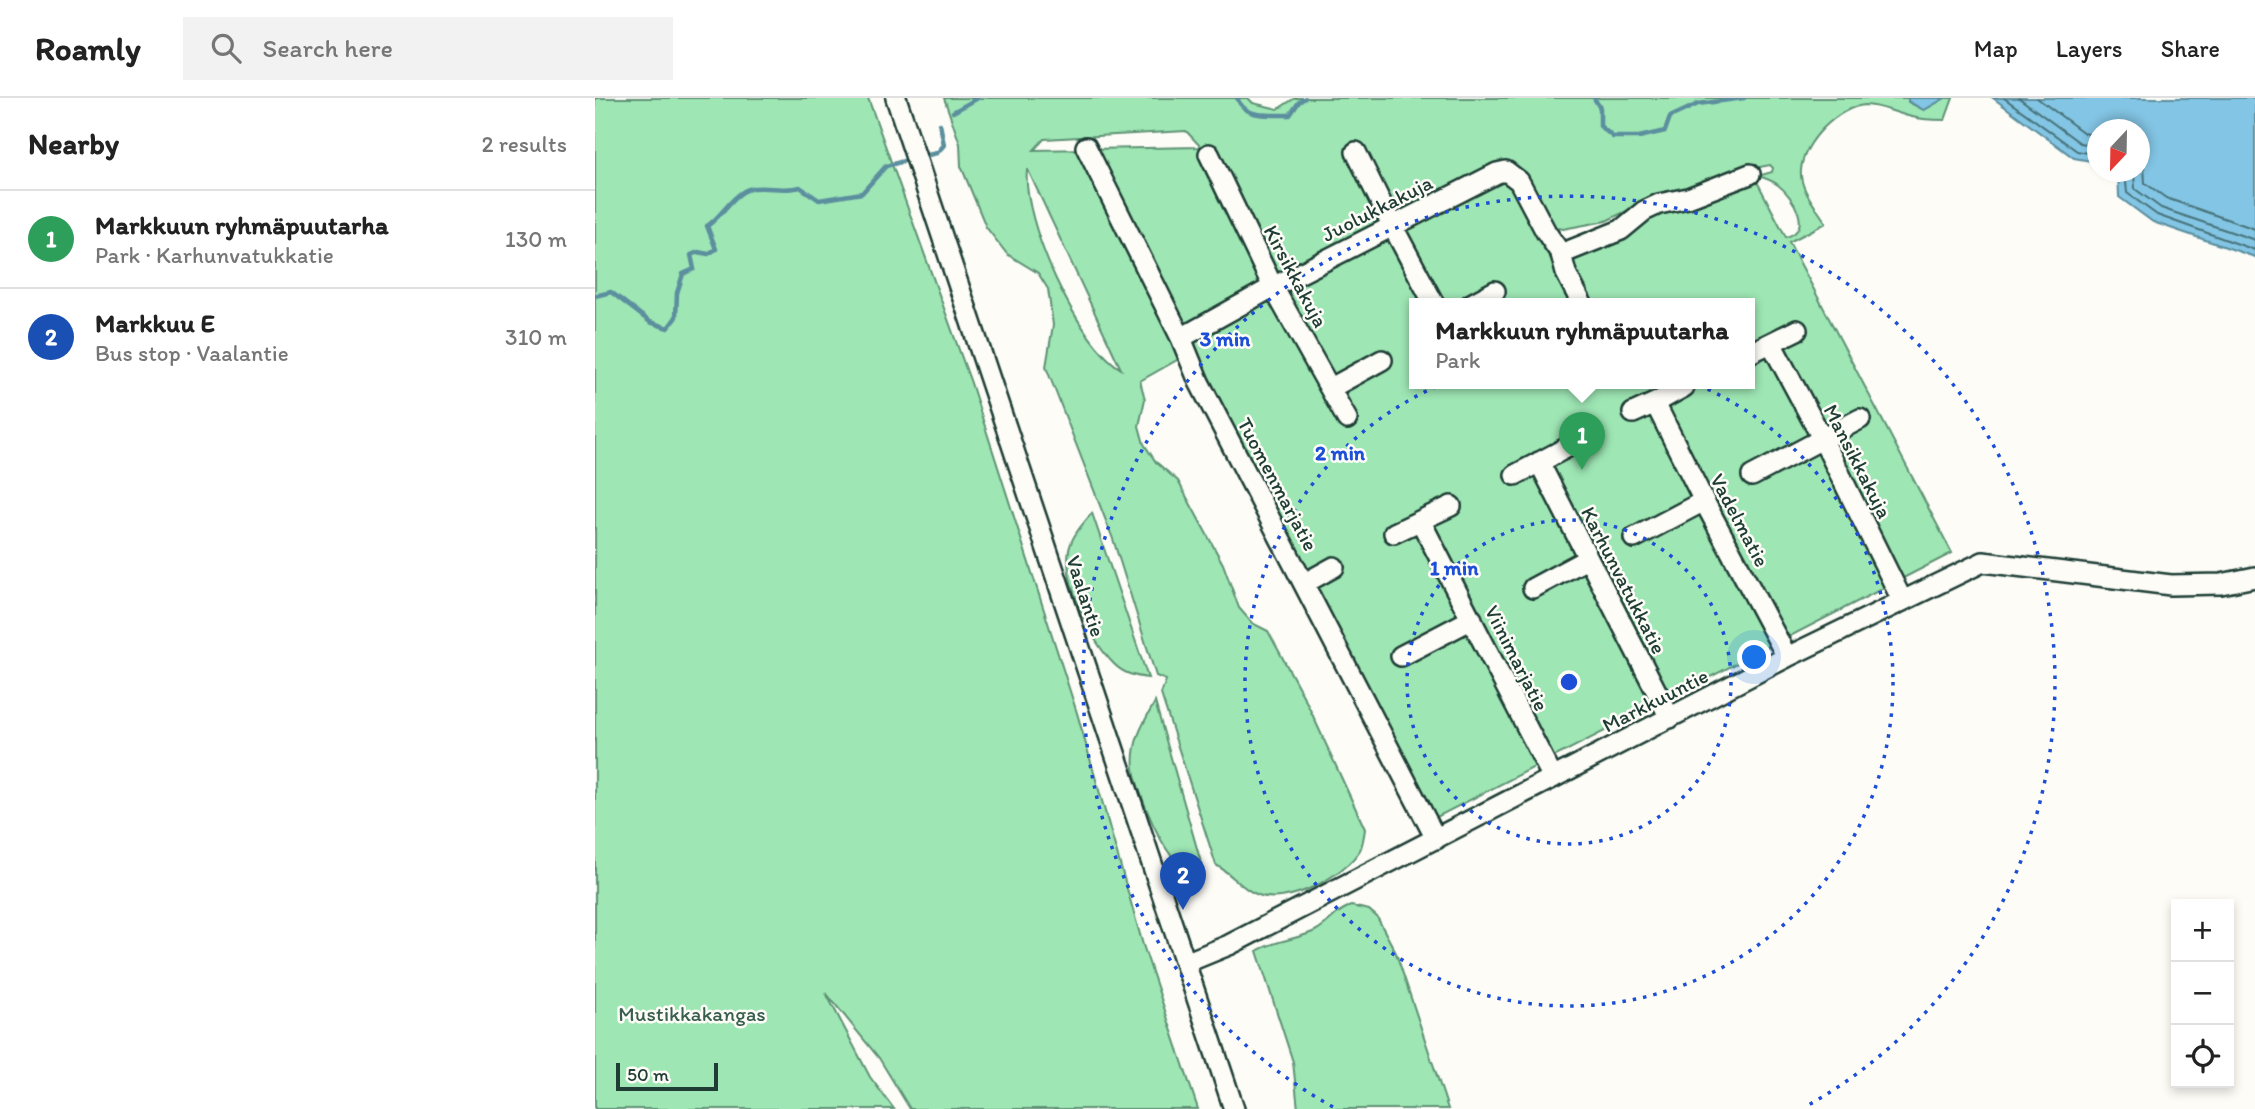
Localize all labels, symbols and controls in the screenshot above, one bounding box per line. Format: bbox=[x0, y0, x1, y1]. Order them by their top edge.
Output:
search box bbox=[183, 17, 673, 80]
text: Roamly bbox=[35, 29, 141, 68]
icon: search bbox=[207, 29, 245, 67]
text: Search here bbox=[263, 32, 393, 64]
text: Map bbox=[1974, 34, 2018, 63]
text: Layers bbox=[2056, 34, 2123, 63]
text: Share bbox=[2161, 34, 2220, 63]
north arrow bbox=[2087, 119, 2150, 182]
text: Nearby bbox=[28, 125, 119, 162]
text: 2 results bbox=[481, 130, 567, 158]
street label: Juolukkakuja bbox=[1317, 169, 1437, 247]
text: Markkuun ryhmäpuutarha bbox=[95, 209, 389, 241]
street label: Kirsikkakuja bbox=[1259, 221, 1333, 331]
text: 1 bbox=[46, 225, 56, 253]
text: 130 m bbox=[505, 225, 567, 253]
text: Park · Karhunvatukkatie bbox=[95, 241, 334, 269]
popup bbox=[1409, 298, 1755, 389]
text: Markkuu E bbox=[95, 307, 215, 339]
text: Markkuun ryhmäpuutarha bbox=[1435, 314, 1729, 346]
text: 2 bbox=[45, 323, 57, 351]
text: 310 m bbox=[505, 323, 567, 351]
text: 3 min bbox=[1200, 326, 1251, 351]
text: Bus stop · Vaalantie bbox=[95, 339, 289, 367]
text: Park bbox=[1435, 346, 1480, 374]
street label: Mansikkakuja bbox=[1819, 400, 1897, 522]
pin: 1 bbox=[1559, 412, 1605, 470]
street label: Tuomenmarjatie bbox=[1232, 413, 1324, 555]
text: 2 min bbox=[1315, 440, 1366, 465]
street label: Vadelmatie bbox=[1705, 469, 1775, 571]
street label: Karhunvatukkatie bbox=[1576, 502, 1672, 658]
street label: Vaalantie bbox=[1061, 552, 1111, 640]
text: 1 min bbox=[1430, 555, 1479, 580]
street label: Viinimarjatie bbox=[1480, 601, 1554, 715]
your location bbox=[1737, 640, 1771, 674]
street label: Markkuuntie bbox=[1598, 663, 1712, 737]
centre of rings bbox=[1557, 670, 1581, 694]
pin: 2 bbox=[1160, 852, 1206, 910]
map controls bbox=[2171, 899, 2234, 1088]
button: + bbox=[2171, 899, 2234, 962]
button: − bbox=[2171, 962, 2234, 1025]
park label: Mustikkakangas bbox=[618, 1001, 766, 1026]
button: locate bbox=[2171, 1025, 2234, 1088]
scale bar bbox=[616, 1060, 717, 1092]
text: 50 m bbox=[627, 1063, 669, 1086]

